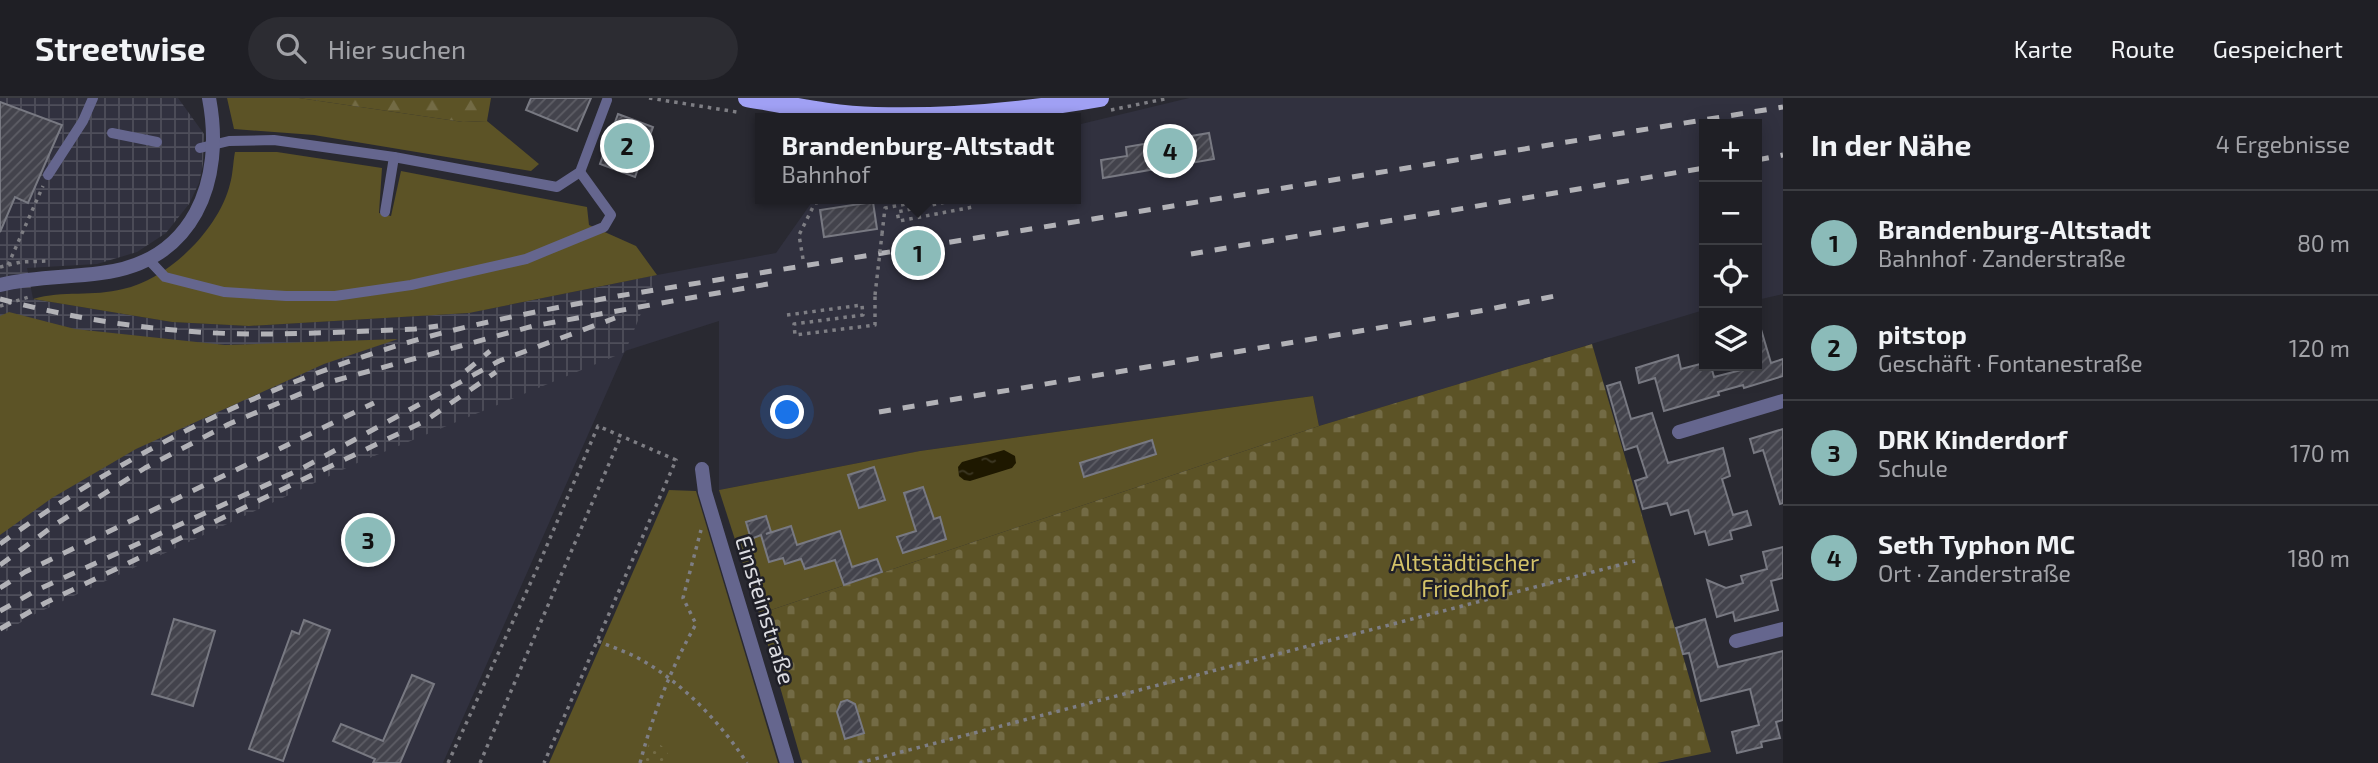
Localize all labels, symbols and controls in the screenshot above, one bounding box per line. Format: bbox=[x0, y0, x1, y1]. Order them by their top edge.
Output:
search box bbox=[248, 17, 738, 80]
text: Streetwise bbox=[35, 28, 206, 68]
icon: search bbox=[272, 29, 310, 67]
text: Hier suchen bbox=[328, 33, 466, 64]
text: Karte bbox=[2014, 34, 2073, 63]
text: Route bbox=[2111, 34, 2175, 63]
text: Gespeichert bbox=[2213, 34, 2343, 63]
popup bbox=[755, 113, 1081, 204]
map controls bbox=[1699, 119, 1762, 371]
button: + bbox=[1699, 119, 1762, 182]
pin: 2 bbox=[604, 120, 650, 172]
pin: 4 bbox=[1147, 125, 1193, 177]
text: In der Nähe bbox=[1811, 126, 1972, 162]
text: Brandenburg-Altstadt bbox=[781, 129, 1055, 160]
text: 4 Ergebnisse bbox=[2216, 130, 2350, 158]
text: Bahnhof bbox=[781, 160, 870, 188]
button: − bbox=[1699, 182, 1762, 245]
text: Brandenburg-Altstadt bbox=[1878, 213, 2151, 244]
pin: 1 bbox=[895, 227, 941, 279]
text: 1 bbox=[1829, 229, 1839, 257]
text: 80 m bbox=[2297, 229, 2350, 257]
text: Bahnhof · Zanderstraße bbox=[1878, 244, 2126, 272]
button: locate bbox=[1699, 245, 1762, 308]
button: layers bbox=[1699, 308, 1762, 371]
text: pitstop bbox=[1878, 318, 1967, 349]
text: 2 bbox=[1827, 334, 1841, 362]
text: 120 m bbox=[2289, 334, 2350, 362]
text: Geschäft · Fontanestraße bbox=[1878, 349, 2143, 377]
your location bbox=[770, 395, 804, 429]
text: DRK Kinderdorf bbox=[1878, 423, 2067, 454]
text: 3 bbox=[1827, 439, 1841, 467]
text: 170 m bbox=[2290, 439, 2350, 467]
text: Schule bbox=[1878, 454, 1948, 482]
pin: 3 bbox=[345, 514, 391, 566]
text: Seth Typhon MC bbox=[1878, 528, 2075, 559]
street label: Einsteinstraße bbox=[730, 532, 802, 687]
text: 4 bbox=[1827, 544, 1841, 572]
text: 180 m bbox=[2288, 544, 2350, 572]
park label: Altstädtischer Friedhof bbox=[1391, 548, 1539, 602]
text: Ort · Zanderstraße bbox=[1878, 559, 2071, 587]

